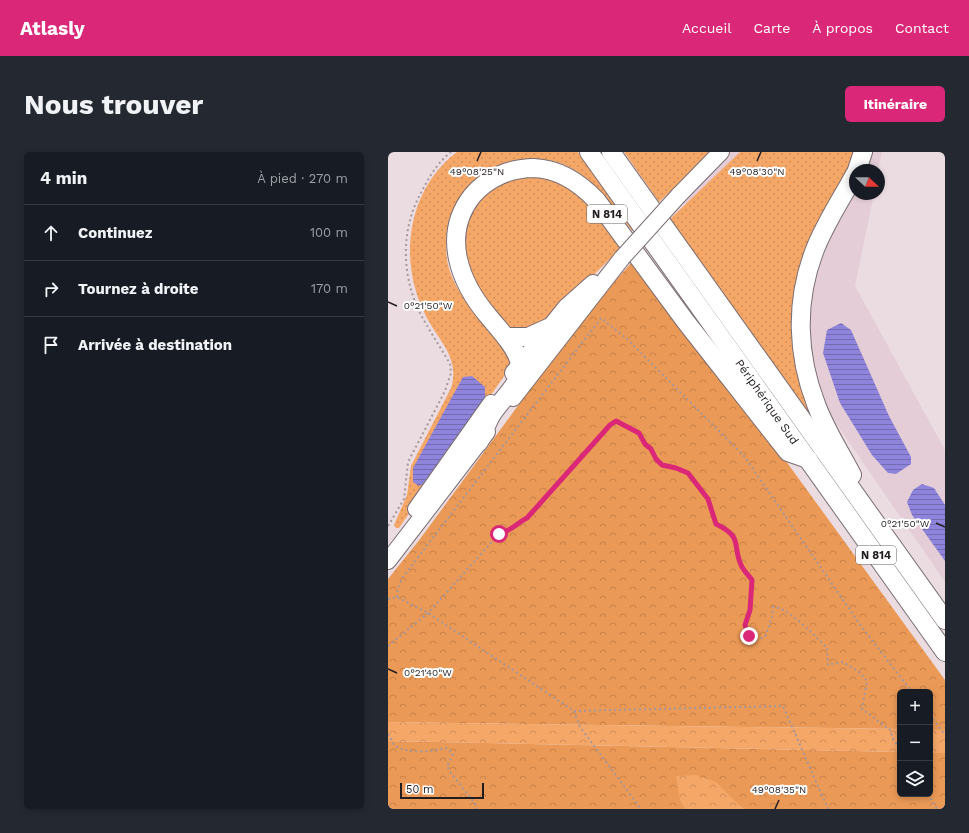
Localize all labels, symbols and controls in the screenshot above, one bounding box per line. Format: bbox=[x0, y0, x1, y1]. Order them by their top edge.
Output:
text: Atlasly bbox=[20, 17, 85, 40]
text: Accueil bbox=[682, 20, 731, 36]
text: Carte bbox=[753, 20, 790, 36]
text: À propos bbox=[812, 20, 873, 36]
text: Contact bbox=[895, 20, 949, 36]
button: Itinéraire bbox=[845, 86, 945, 122]
text: Nous trouver bbox=[24, 88, 203, 121]
north arrow bbox=[849, 164, 885, 200]
text: 49°08'25"N bbox=[450, 166, 504, 177]
text: 49°08'30"N bbox=[729, 166, 785, 177]
text: 4 min bbox=[40, 168, 87, 188]
text: À pied · 270 m bbox=[257, 171, 348, 186]
road number: N 814 bbox=[587, 205, 627, 223]
icon: ahead bbox=[40, 222, 62, 244]
text: Continuez bbox=[78, 224, 152, 242]
text: 100 m bbox=[310, 225, 348, 240]
icon: right bbox=[40, 278, 62, 300]
text: Tournez à droite bbox=[78, 280, 198, 298]
text: 170 m bbox=[311, 281, 348, 296]
text: 0°21'50"W bbox=[404, 300, 453, 311]
icon: arrive bbox=[40, 334, 62, 356]
text: Arrivée à destination bbox=[78, 336, 232, 354]
street label: Périphérique Sud bbox=[732, 357, 802, 447]
text: 0°21'50"W bbox=[881, 518, 930, 529]
route start bbox=[490, 525, 508, 543]
road number: N 814 bbox=[856, 546, 896, 564]
route end bbox=[740, 627, 758, 645]
text: 0°21'40"W bbox=[404, 667, 452, 678]
map controls bbox=[897, 689, 933, 797]
button: + bbox=[897, 689, 933, 725]
button: − bbox=[897, 725, 933, 761]
button: layers bbox=[897, 761, 933, 797]
scale bar bbox=[400, 781, 484, 800]
text: 50 m bbox=[406, 783, 433, 796]
text: 49°08'35"N bbox=[752, 784, 806, 795]

